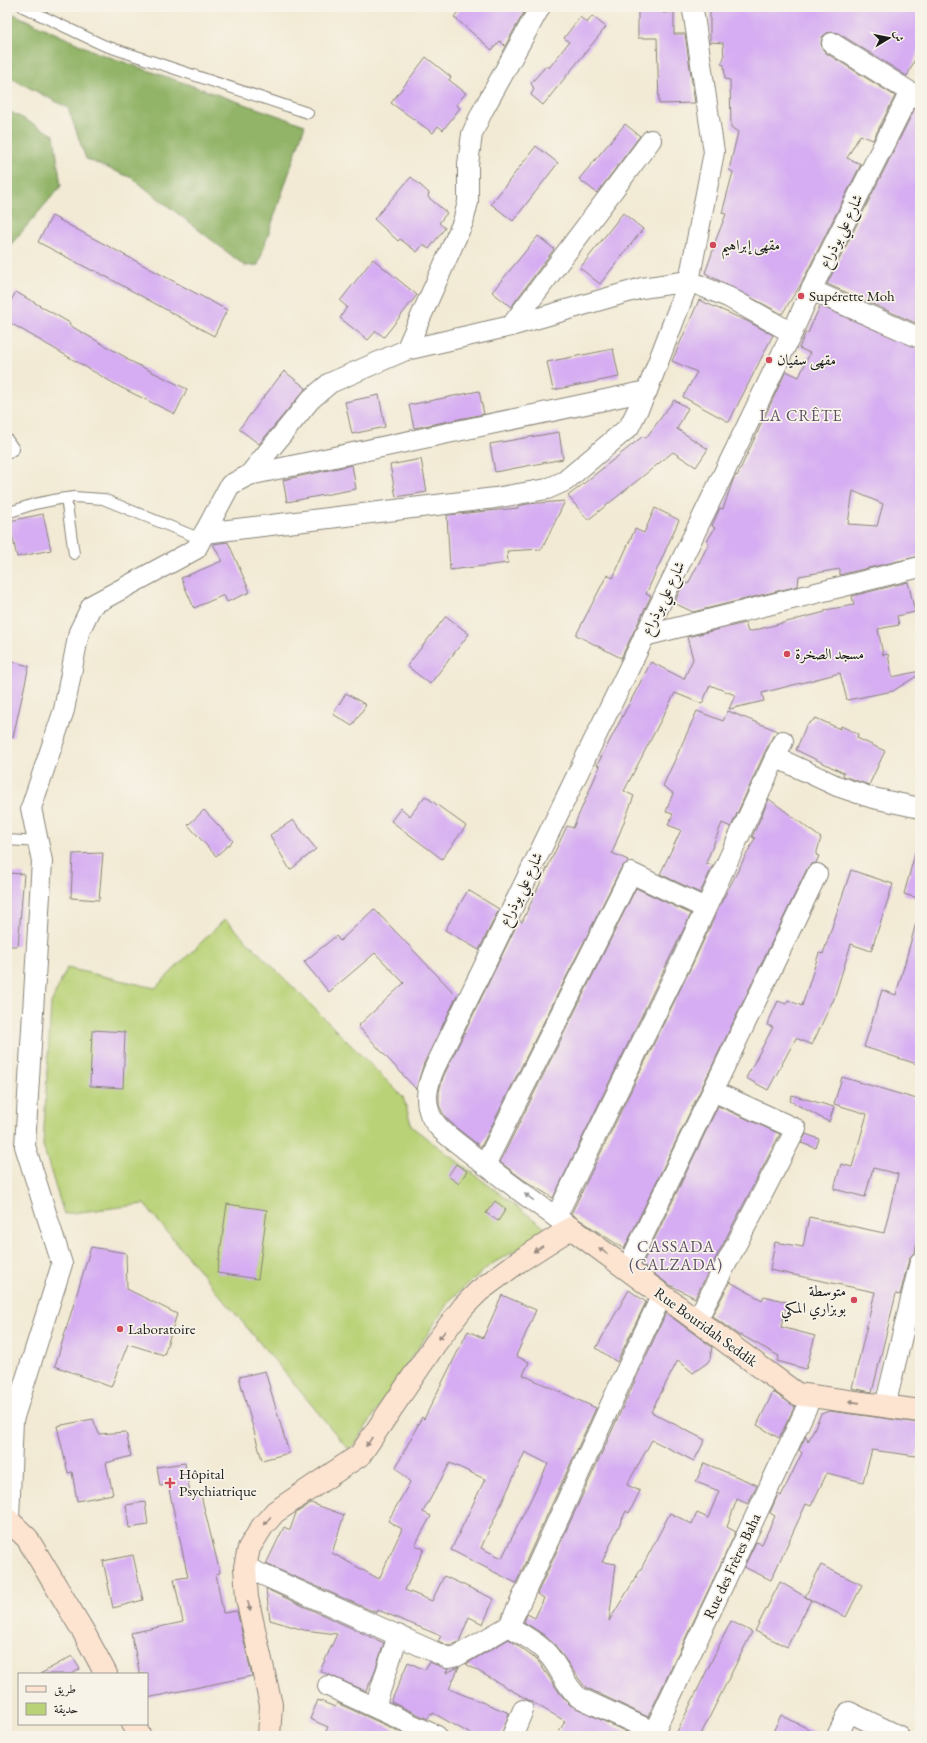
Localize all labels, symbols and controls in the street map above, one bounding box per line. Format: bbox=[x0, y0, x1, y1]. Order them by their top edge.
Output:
north arrow bbox=[869, 18, 909, 58]
text: ش bbox=[891, 30, 907, 43]
street label: شارع علي بوذراع bbox=[814, 191, 871, 273]
place label: مقهى إبراهيم bbox=[721, 235, 780, 260]
marker: مقهى إبراهيم bbox=[708, 240, 718, 250]
place label: Supérette Moh bbox=[809, 286, 895, 305]
marker: Supérette Moh bbox=[796, 291, 806, 301]
place label: مقهى سفيان bbox=[777, 350, 836, 371]
marker: مقهى سفيان bbox=[764, 355, 774, 365]
district label: LA CRÊTE bbox=[759, 405, 843, 426]
street label: شارع علي بوذراع bbox=[636, 558, 693, 640]
place label: مسجد الصخرة bbox=[795, 644, 864, 664]
marker: مسجد الصخرة bbox=[782, 649, 792, 659]
street label: شارع علي بوذراع bbox=[494, 849, 551, 931]
one-way arrow bbox=[523, 1193, 534, 1201]
district label: CASSADA (CALZADA) bbox=[629, 1236, 723, 1275]
one-way arrow bbox=[533, 1245, 543, 1253]
one-way arrow bbox=[597, 1247, 608, 1255]
place label: متوسطة بوبزاري المكي bbox=[781, 1281, 846, 1322]
street label: Rue Bouridah Seddik bbox=[651, 1283, 762, 1371]
marker: متوسطة بوبزاري المكي bbox=[849, 1295, 859, 1305]
place label: Laboratoire bbox=[128, 1319, 196, 1338]
marker: Laboratoire bbox=[115, 1324, 125, 1334]
one-way arrow bbox=[438, 1329, 446, 1340]
one-way arrow bbox=[848, 1399, 860, 1405]
one-way arrow bbox=[365, 1437, 373, 1447]
place label: Hôpital Psychiatrique bbox=[179, 1464, 257, 1500]
marker: Hôpital Psychiatrique bbox=[164, 1477, 176, 1489]
street label: Rue des Frères Baha bbox=[699, 1510, 764, 1622]
one-way arrow bbox=[263, 1516, 272, 1526]
one-way arrow bbox=[246, 1600, 252, 1612]
legend bbox=[18, 1673, 148, 1725]
text: طريق bbox=[54, 1681, 76, 1697]
text: حديقة bbox=[54, 1701, 78, 1717]

